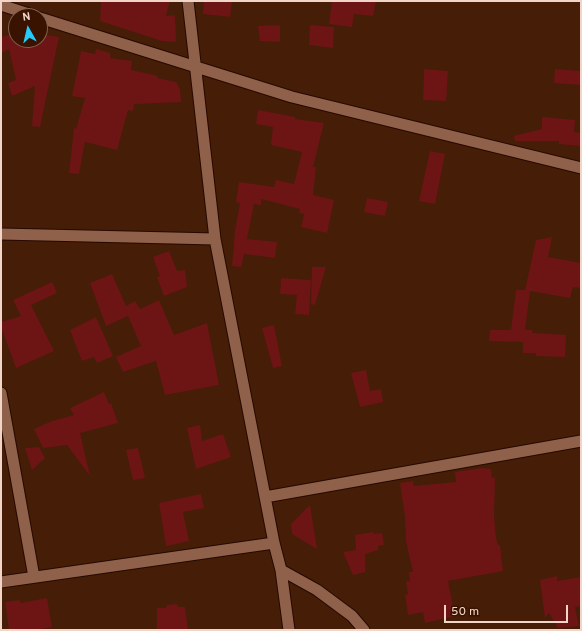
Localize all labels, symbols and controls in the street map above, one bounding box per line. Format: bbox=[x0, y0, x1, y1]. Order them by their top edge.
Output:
north arrow bbox=[8, 8, 48, 48]
text: N bbox=[22, 10, 31, 25]
scale bar bbox=[446, 597, 570, 623]
text: 50 m bbox=[451, 604, 479, 620]

